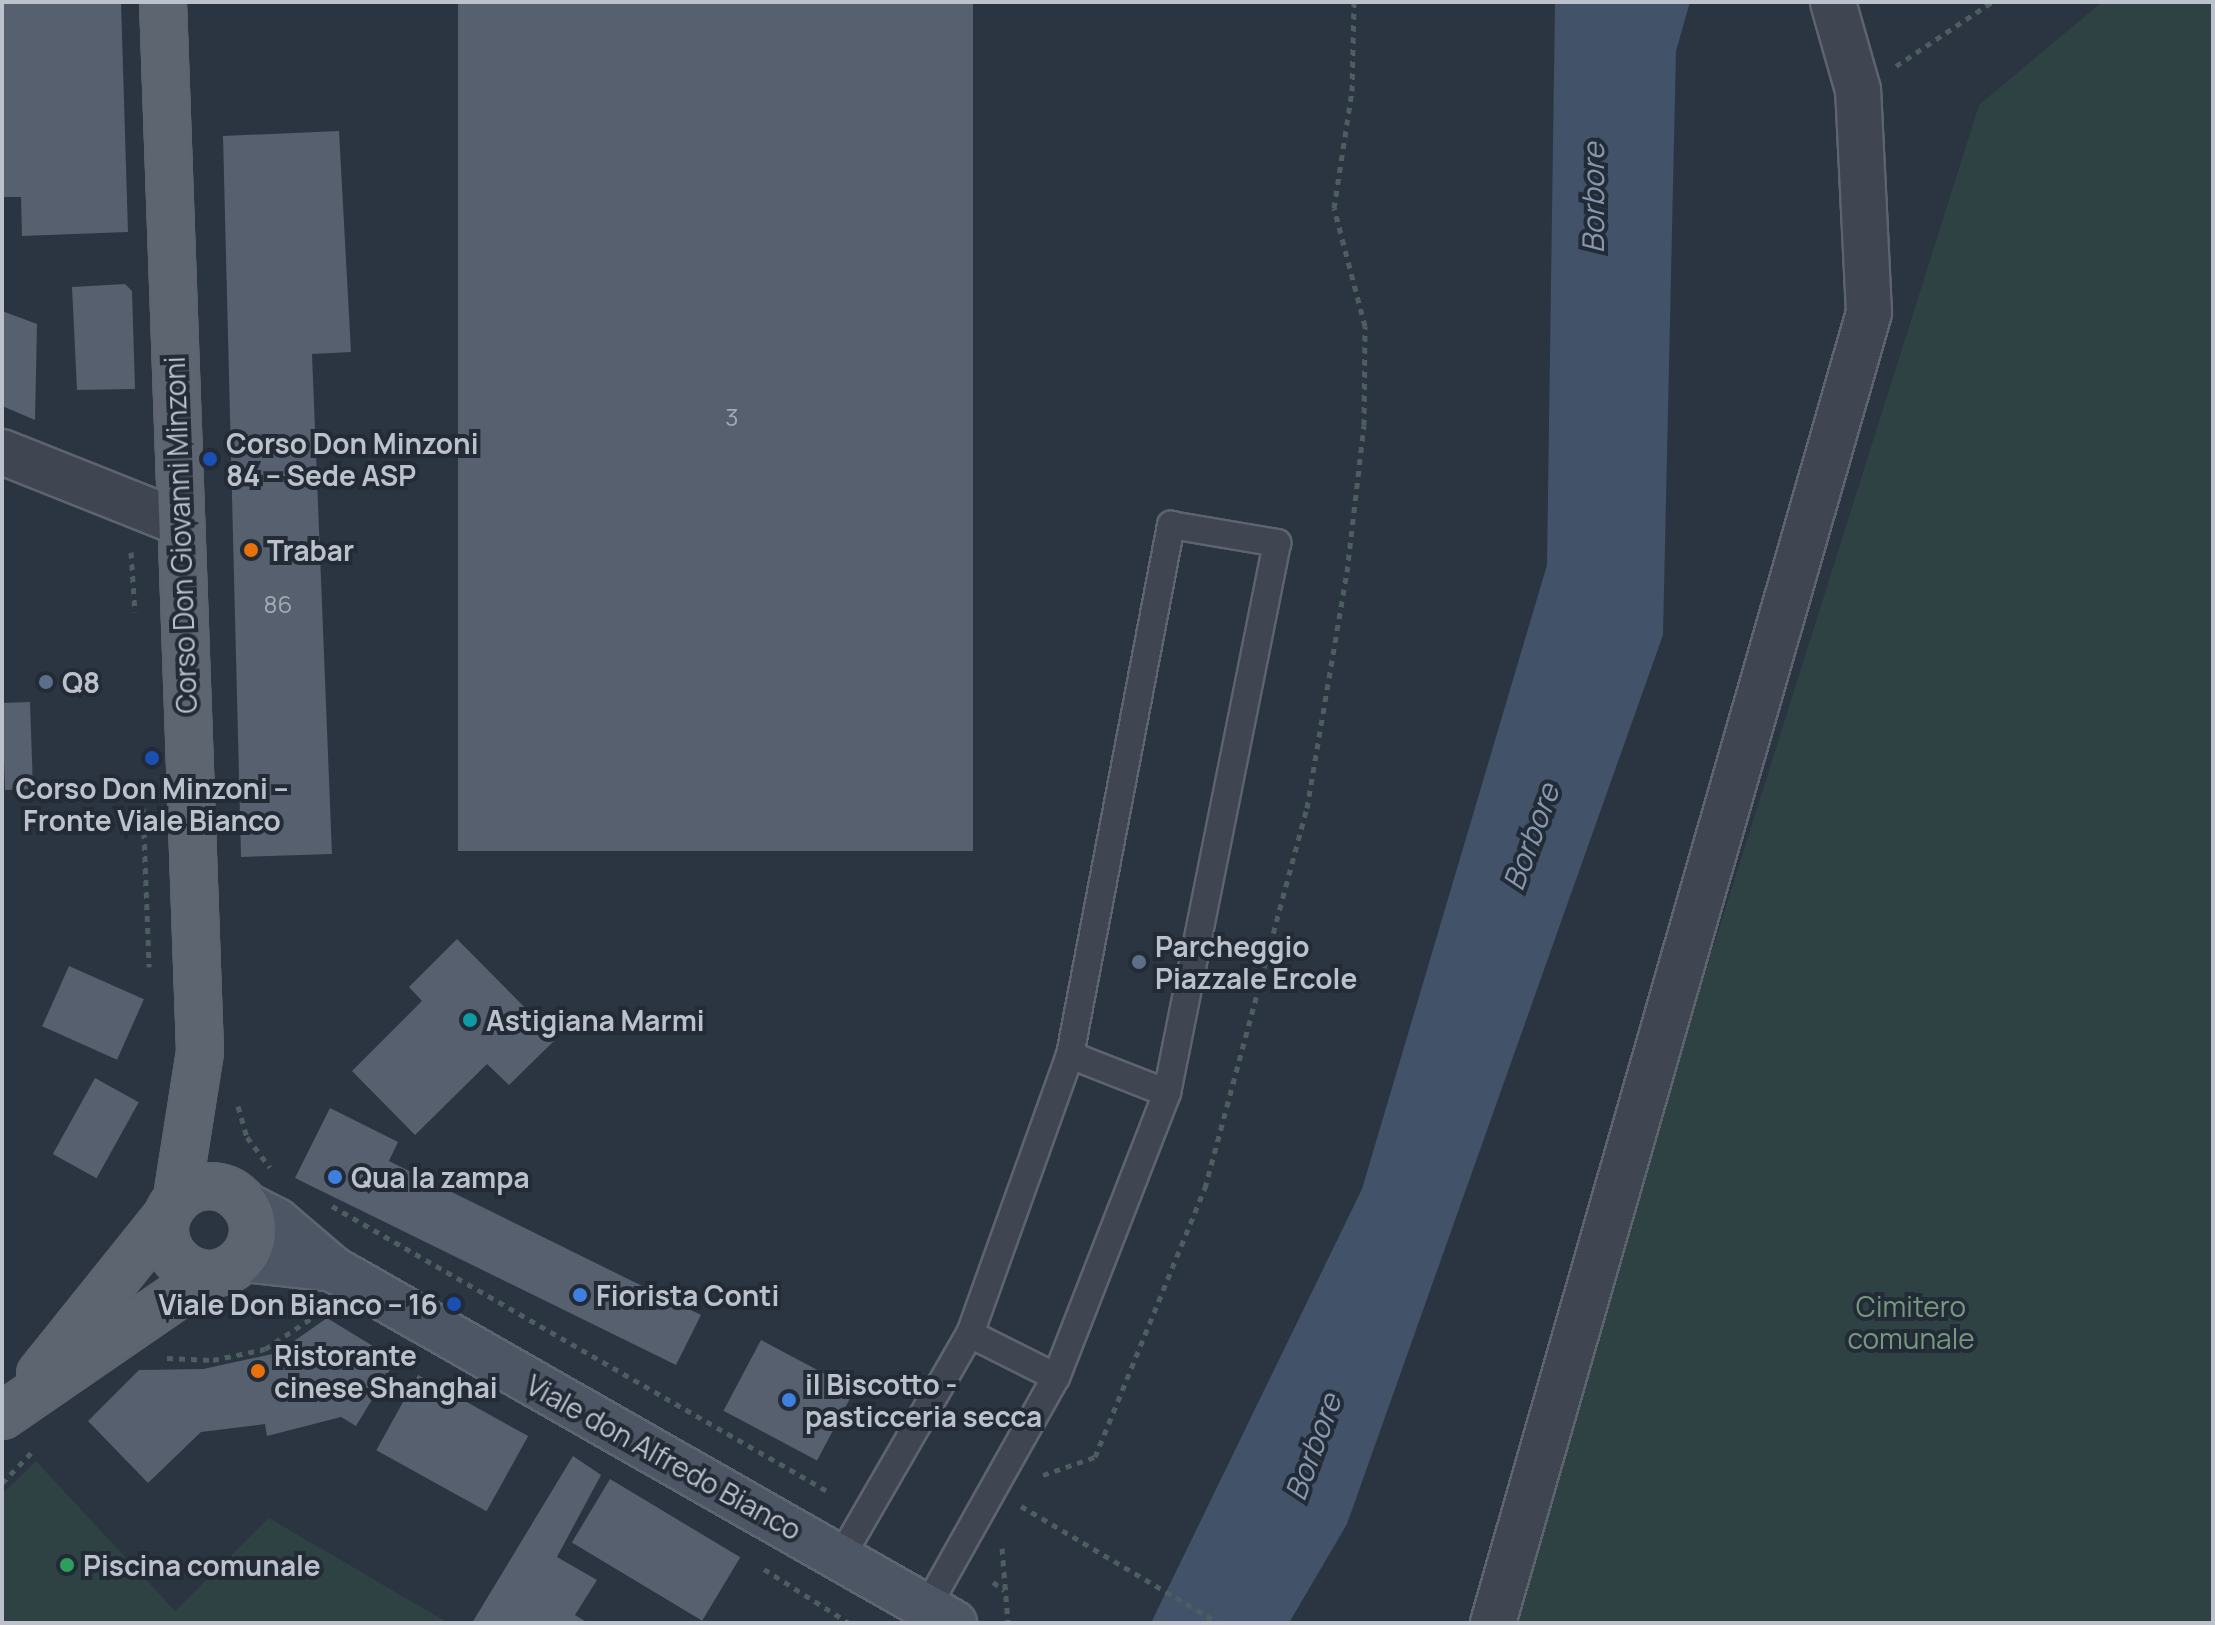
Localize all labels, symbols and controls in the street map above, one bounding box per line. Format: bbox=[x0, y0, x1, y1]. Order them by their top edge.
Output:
water label: Borbore bbox=[1575, 143, 1611, 253]
street label: Corso Don Giovanni Minzoni bbox=[157, 356, 203, 714]
house number: 3 bbox=[725, 403, 739, 431]
place label: Corso Don Minzoni 84 – Sede ASP bbox=[226, 426, 478, 492]
marker: Corso Don Minzoni 84 – Sede ASP bbox=[201, 450, 219, 468]
place label: Trabar bbox=[267, 533, 354, 567]
marker: Trabar bbox=[242, 541, 260, 559]
house number: 86 bbox=[264, 590, 292, 618]
place label: Q8 bbox=[62, 665, 100, 699]
marker: Q8 bbox=[37, 673, 55, 691]
marker: Corso Don Minzoni – Fronte Viale Bianco bbox=[143, 749, 161, 767]
place label: Corso Don Minzoni – Fronte Viale Bianco bbox=[15, 771, 289, 837]
water label: Borbore bbox=[1495, 779, 1567, 895]
place label: Parcheggio Piazzale Ercole bbox=[1155, 929, 1357, 995]
marker: Parcheggio Piazzale Ercole bbox=[1130, 953, 1148, 971]
place label: Astigiana Marmi bbox=[486, 1003, 705, 1037]
marker: Astigiana Marmi bbox=[461, 1011, 479, 1029]
place label: Qua la zampa bbox=[351, 1160, 530, 1194]
marker: Qua la zampa bbox=[326, 1168, 344, 1186]
place label: Fiorista Conti bbox=[596, 1278, 779, 1312]
marker: Fiorista Conti bbox=[571, 1286, 589, 1304]
place label: Viale Don Bianco – 16 bbox=[158, 1287, 438, 1321]
park label: Cimitero comunale bbox=[1847, 1289, 1975, 1355]
marker: Viale Don Bianco – 16 bbox=[445, 1295, 463, 1313]
place label: Ristorante cinese Shanghai bbox=[274, 1338, 498, 1404]
marker: Ristorante cinese Shanghai bbox=[249, 1362, 267, 1380]
street label: Viale don Alfredo Bianco bbox=[521, 1367, 807, 1547]
place label: il Biscotto - pasticceria secca bbox=[805, 1367, 1042, 1433]
water label: Borbore bbox=[1277, 1389, 1349, 1505]
marker: il Biscotto - pasticceria secca bbox=[780, 1391, 798, 1409]
place label: Piscina comunale bbox=[83, 1548, 321, 1582]
marker: Piscina comunale bbox=[58, 1556, 76, 1574]

